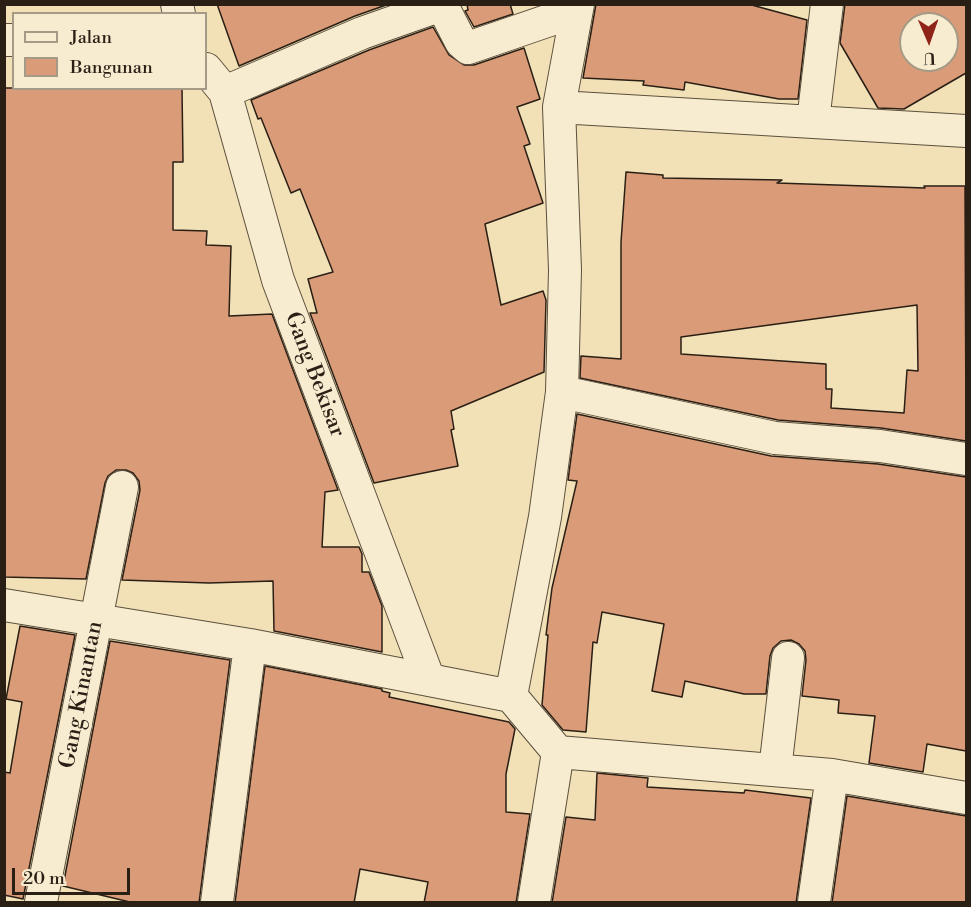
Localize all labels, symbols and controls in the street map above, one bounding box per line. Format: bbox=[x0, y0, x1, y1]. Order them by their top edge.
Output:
legend bbox=[12, 12, 207, 90]
north arrow bbox=[899, 12, 959, 72]
text: Jalan bbox=[70, 26, 112, 49]
text: U bbox=[923, 48, 936, 68]
text: Bangunan bbox=[70, 56, 153, 79]
street label: Gang Bekisar bbox=[278, 309, 350, 441]
street label: Gang Kinantan bbox=[55, 619, 109, 771]
scale bar bbox=[15, 856, 134, 894]
text: 20 m bbox=[23, 867, 65, 890]

